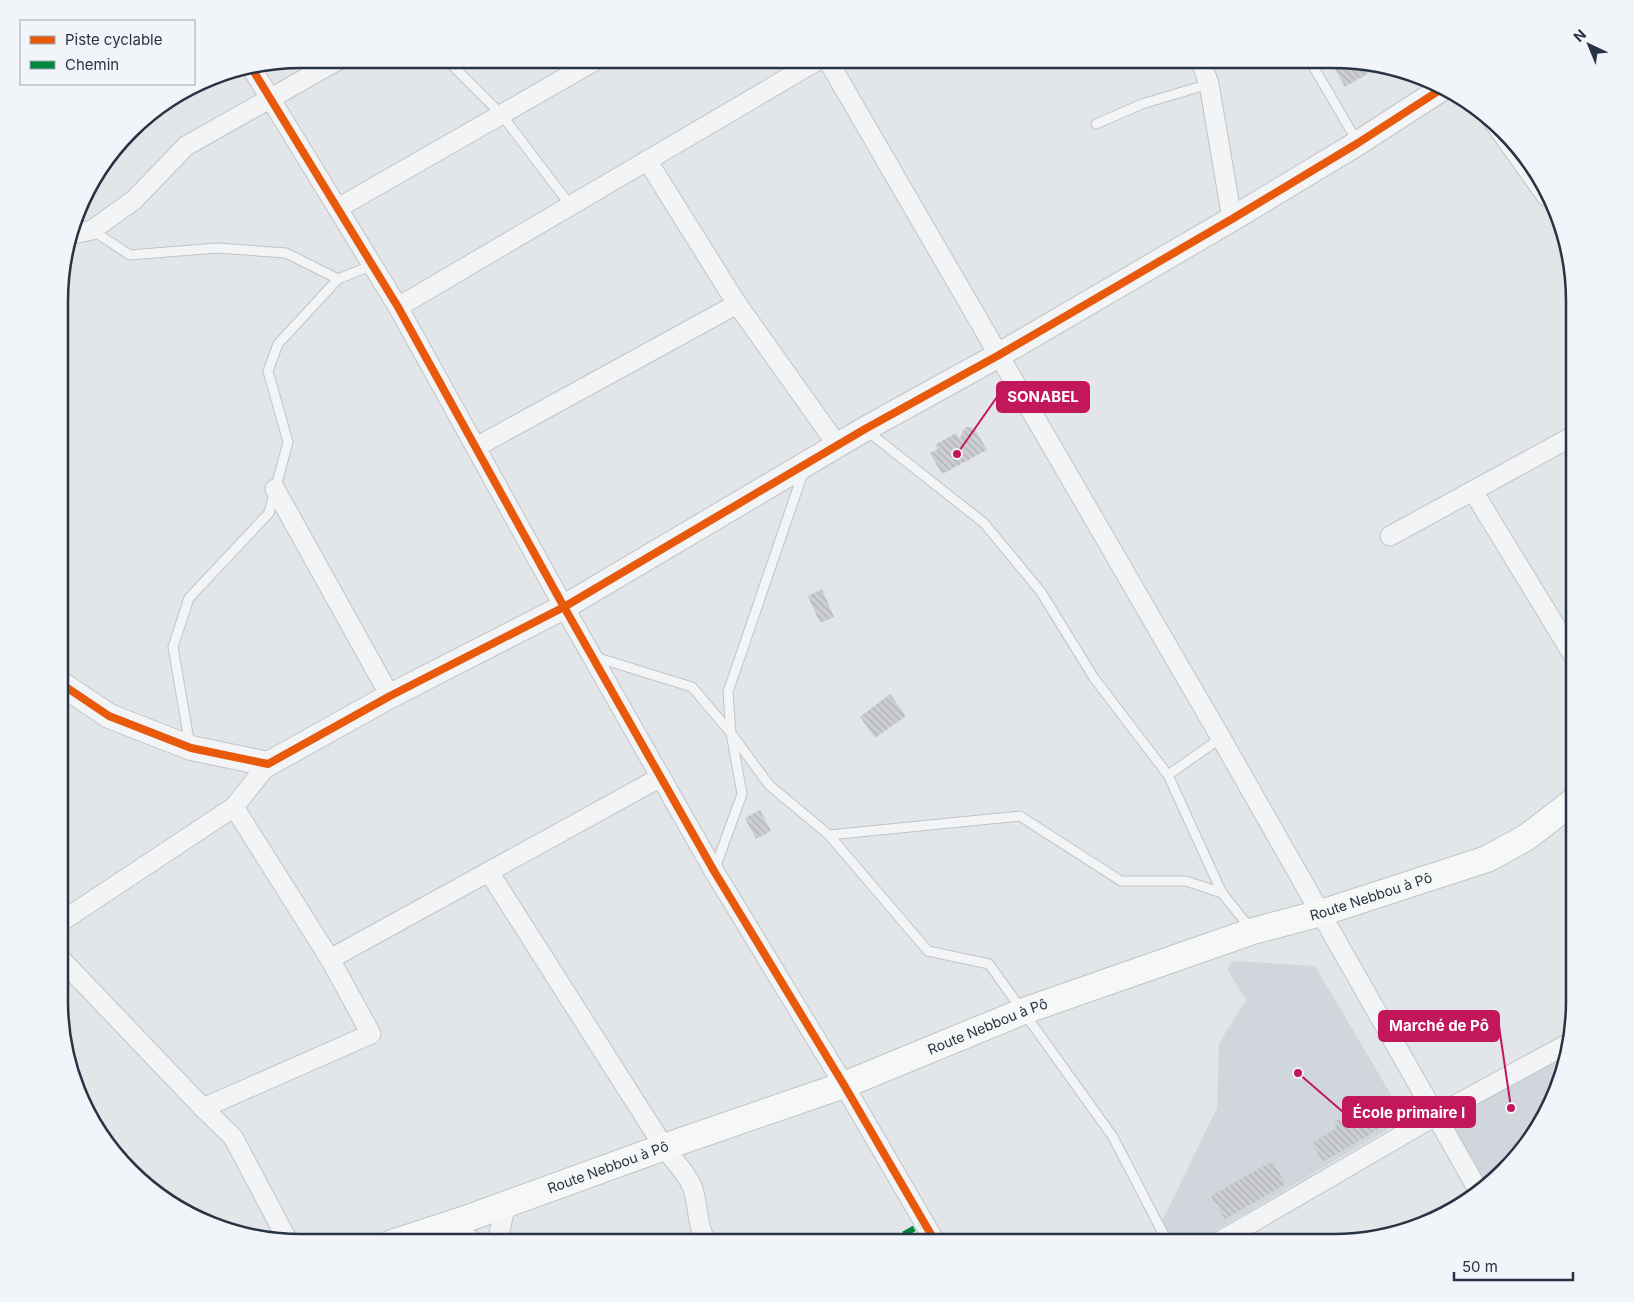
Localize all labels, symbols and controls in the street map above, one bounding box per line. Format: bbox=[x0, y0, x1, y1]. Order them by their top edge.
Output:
legend bbox=[20, 20, 195, 85]
north arrow bbox=[1564, 20, 1614, 70]
text: N bbox=[1570, 25, 1589, 45]
text: Piste cyclable bbox=[65, 30, 162, 49]
text: Chemin bbox=[65, 55, 119, 74]
callout: SONABEL bbox=[997, 382, 1089, 412]
text: SONABEL bbox=[1007, 387, 1079, 406]
street label: Route Nebbou à Pô bbox=[1308, 868, 1434, 924]
street label: Route Nebbou à Pô bbox=[925, 994, 1050, 1058]
callout: Marché de Pô bbox=[1379, 1011, 1499, 1041]
text: Marché de Pô bbox=[1389, 1016, 1489, 1035]
callout: École primaire I bbox=[1343, 1097, 1475, 1127]
text: École primaire I bbox=[1353, 1103, 1465, 1122]
street label: Route Nebbou à Pô bbox=[545, 1137, 671, 1197]
scale bar bbox=[1454, 1250, 1573, 1282]
text: 50 m bbox=[1462, 1257, 1498, 1276]

